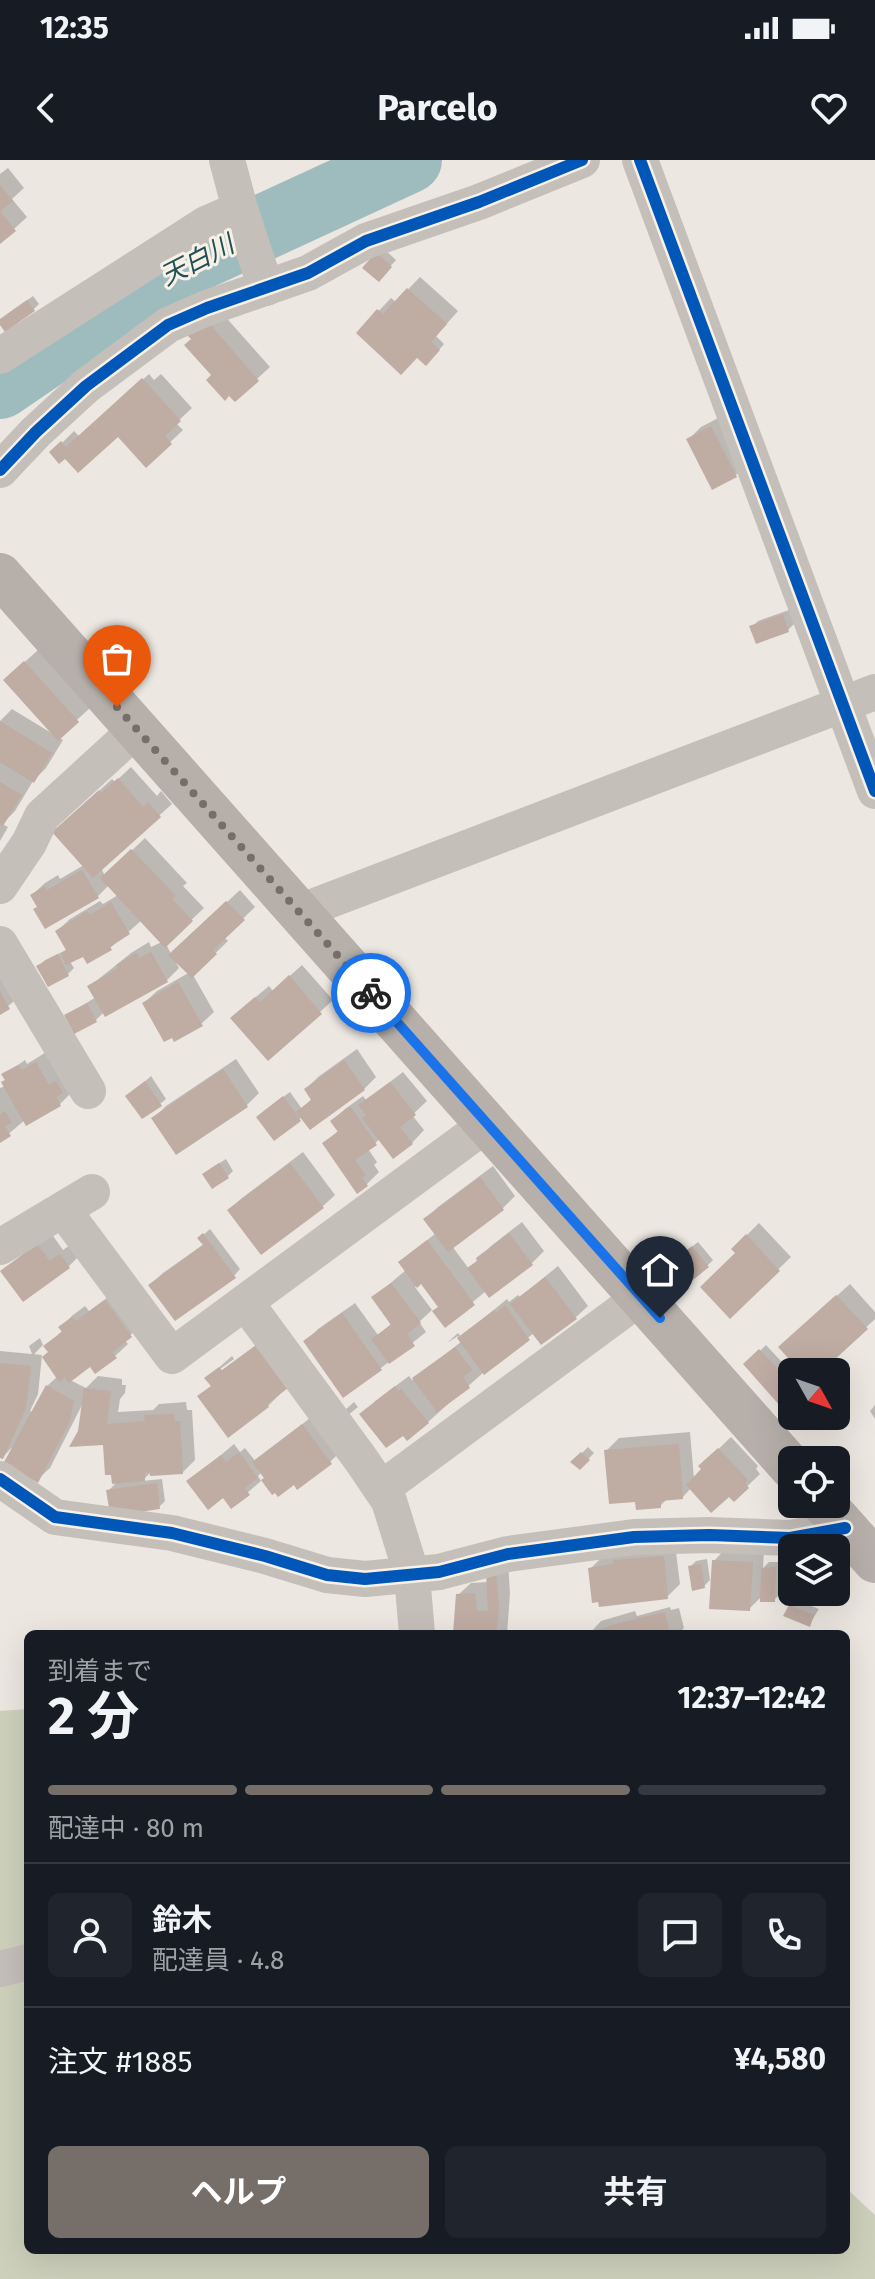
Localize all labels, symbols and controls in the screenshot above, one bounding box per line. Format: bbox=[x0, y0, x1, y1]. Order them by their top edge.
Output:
text: 12:35 bbox=[40, 10, 109, 46]
icon: back bbox=[24, 86, 68, 130]
text: Parcelo bbox=[377, 86, 498, 130]
icon: heart bbox=[807, 86, 851, 130]
water label: 天白川 bbox=[155, 228, 242, 292]
pin bbox=[83, 625, 151, 707]
icon: bag bbox=[95, 637, 139, 681]
courier bbox=[331, 953, 411, 1033]
icon: bike bbox=[349, 971, 393, 1015]
pin bbox=[626, 1236, 694, 1318]
icon: home bbox=[638, 1248, 682, 1292]
north arrow bbox=[778, 1358, 850, 1430]
map controls bbox=[778, 1358, 850, 1606]
button: locate bbox=[778, 1446, 850, 1518]
button: layers bbox=[778, 1534, 850, 1606]
text: 到着まで bbox=[48, 1656, 152, 1687]
text: 12:37–12:42 bbox=[678, 1680, 826, 1716]
text: 2 分 bbox=[48, 1685, 139, 1748]
text: 配達中 · 80 m bbox=[48, 1813, 204, 1844]
button: person bbox=[48, 1893, 132, 1977]
button: chat bbox=[638, 1893, 722, 1977]
button: phone bbox=[742, 1893, 826, 1977]
text: 鈴木 bbox=[152, 1902, 212, 1938]
text: 配達員 · 4.8 bbox=[152, 1945, 284, 1976]
text: ¥4,580 bbox=[734, 2041, 826, 2077]
text: 注文 #1885 bbox=[48, 2044, 193, 2080]
button: ヘルプ bbox=[48, 2146, 429, 2238]
button: 共有 bbox=[445, 2146, 826, 2238]

